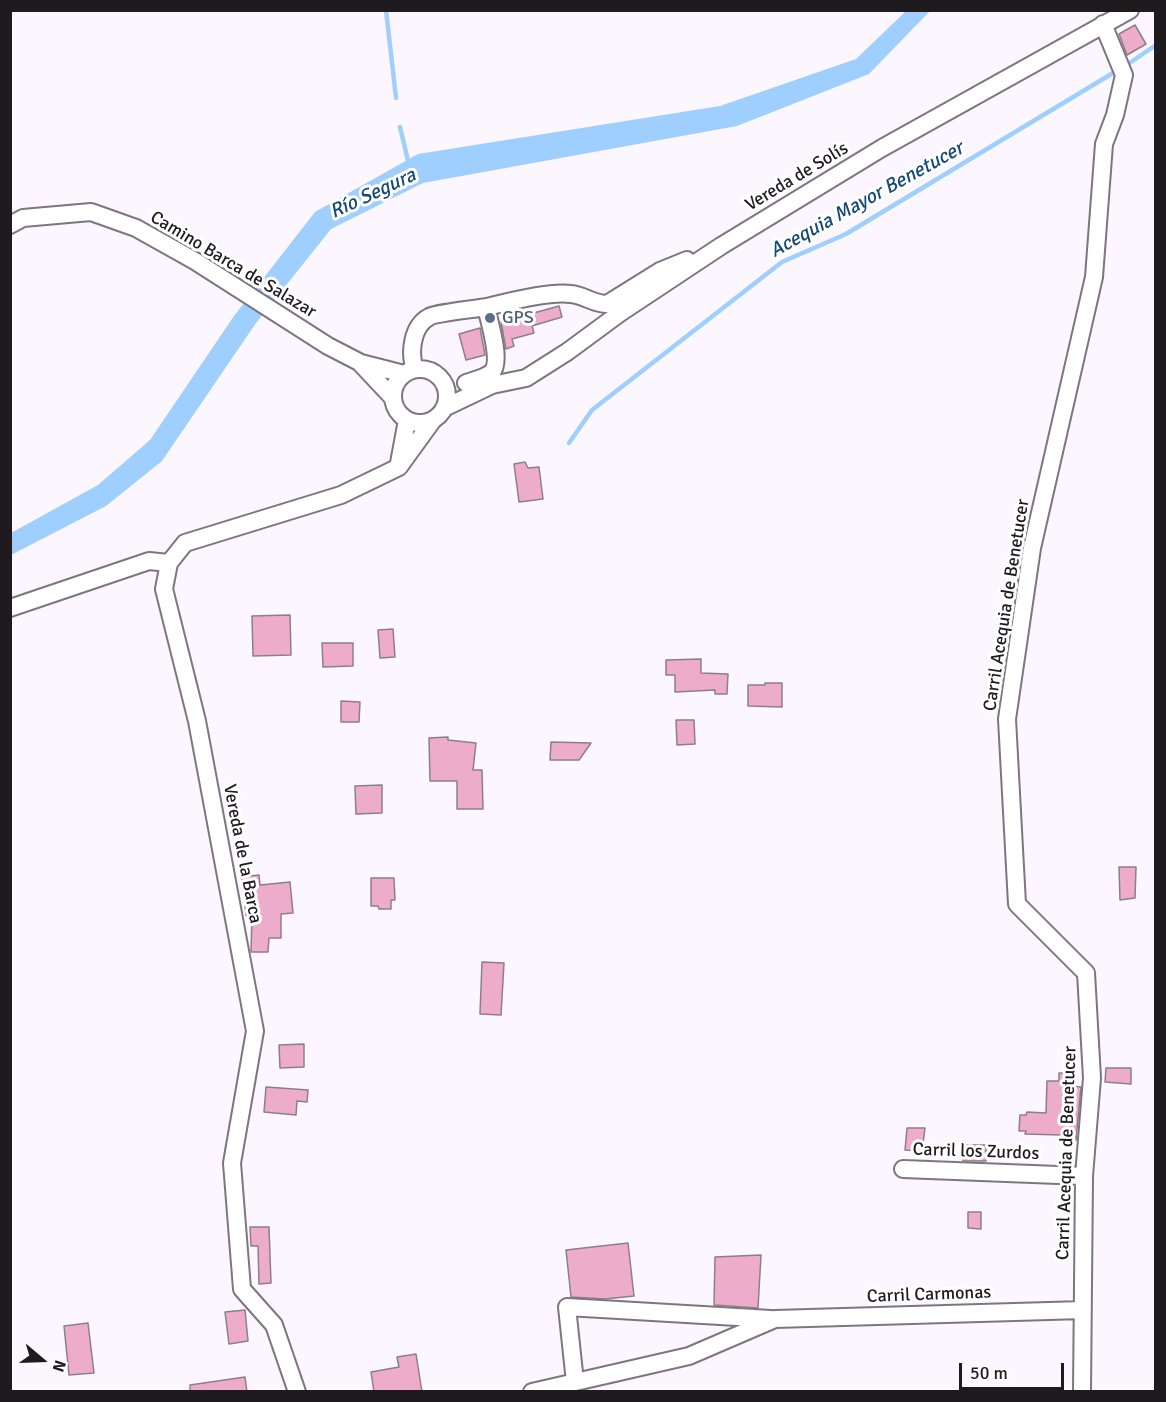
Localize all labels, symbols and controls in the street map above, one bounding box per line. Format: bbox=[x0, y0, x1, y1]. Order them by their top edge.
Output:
water label: Acequia Mayor Benetucer bbox=[766, 137, 968, 263]
street label: Vereda de Solís bbox=[742, 138, 852, 216]
water label: Río Segura bbox=[326, 164, 420, 224]
street label: Camino Barca de Salazar bbox=[146, 207, 320, 323]
place label: GPS bbox=[502, 307, 534, 329]
marker: GPS bbox=[483, 311, 497, 325]
street label: Carril Acequia de Benetucer bbox=[980, 497, 1034, 713]
street label: Vereda de la Barca bbox=[218, 783, 266, 925]
street label: Carril Acequia de Benetucer bbox=[1052, 1045, 1082, 1261]
street label: Carril los Zurdos bbox=[912, 1139, 1040, 1165]
street label: Carril Carmonas bbox=[866, 1282, 992, 1308]
north arrow bbox=[12, 1330, 72, 1390]
scale bar bbox=[962, 1351, 1067, 1389]
text: N bbox=[48, 1357, 70, 1374]
text: 50 m bbox=[970, 1362, 1008, 1384]

